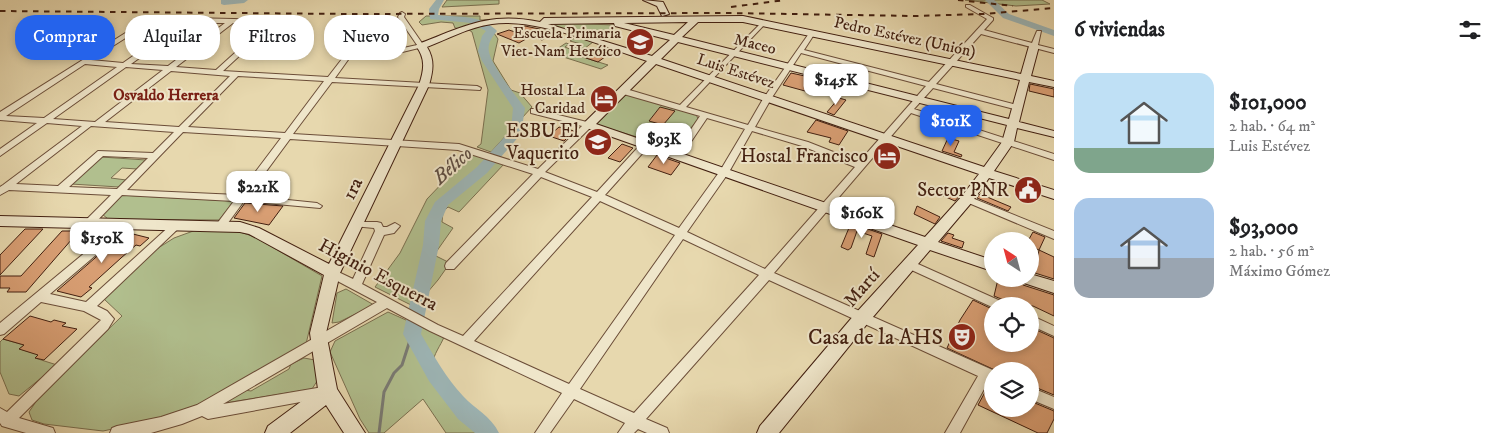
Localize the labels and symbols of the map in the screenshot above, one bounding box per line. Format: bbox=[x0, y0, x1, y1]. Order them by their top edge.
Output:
street label: Pedro Estévez (Unión) bbox=[832, 12, 978, 62]
place label: Escuela Primaria Viet-Nam Heróico bbox=[500, 23, 621, 61]
school or university icon: Escuela Primaria Viet-Nam Heróico bbox=[625, 27, 655, 57]
street label: Maceo bbox=[732, 29, 778, 59]
street label: Luis Estévez bbox=[694, 49, 778, 93]
pin: $145K bbox=[801, 64, 871, 106]
place label: Hostal La Caridad bbox=[520, 80, 585, 118]
hotel icon: Hostal La Caridad bbox=[589, 84, 619, 114]
district label: Osvaldo Herrera bbox=[113, 85, 220, 105]
pin: $101K bbox=[916, 104, 986, 147]
place label: ESBU El Vaquerito bbox=[505, 120, 579, 166]
pin: $93K bbox=[634, 122, 694, 165]
school or university icon: ESBU El Vaquerito bbox=[583, 127, 613, 157]
hotel icon: Hostal Francisco bbox=[872, 141, 902, 171]
water label: Bélico bbox=[427, 142, 478, 191]
place label: Hostal Francisco bbox=[740, 145, 868, 168]
pin: $221K bbox=[223, 170, 293, 213]
street label: 1ra bbox=[338, 174, 368, 204]
public building icon: Sector PNR bbox=[1013, 175, 1043, 205]
place label: Sector PNR bbox=[917, 179, 1009, 202]
pin: $160K bbox=[827, 196, 897, 239]
pin: $150K bbox=[67, 222, 137, 264]
north arrow bbox=[984, 232, 1039, 288]
street label: Higinio Esquerra bbox=[314, 234, 441, 317]
street label: Martí bbox=[839, 263, 886, 312]
theatre icon: Casa de la AHS bbox=[947, 322, 977, 352]
place label: Casa de la AHS bbox=[808, 324, 943, 351]

